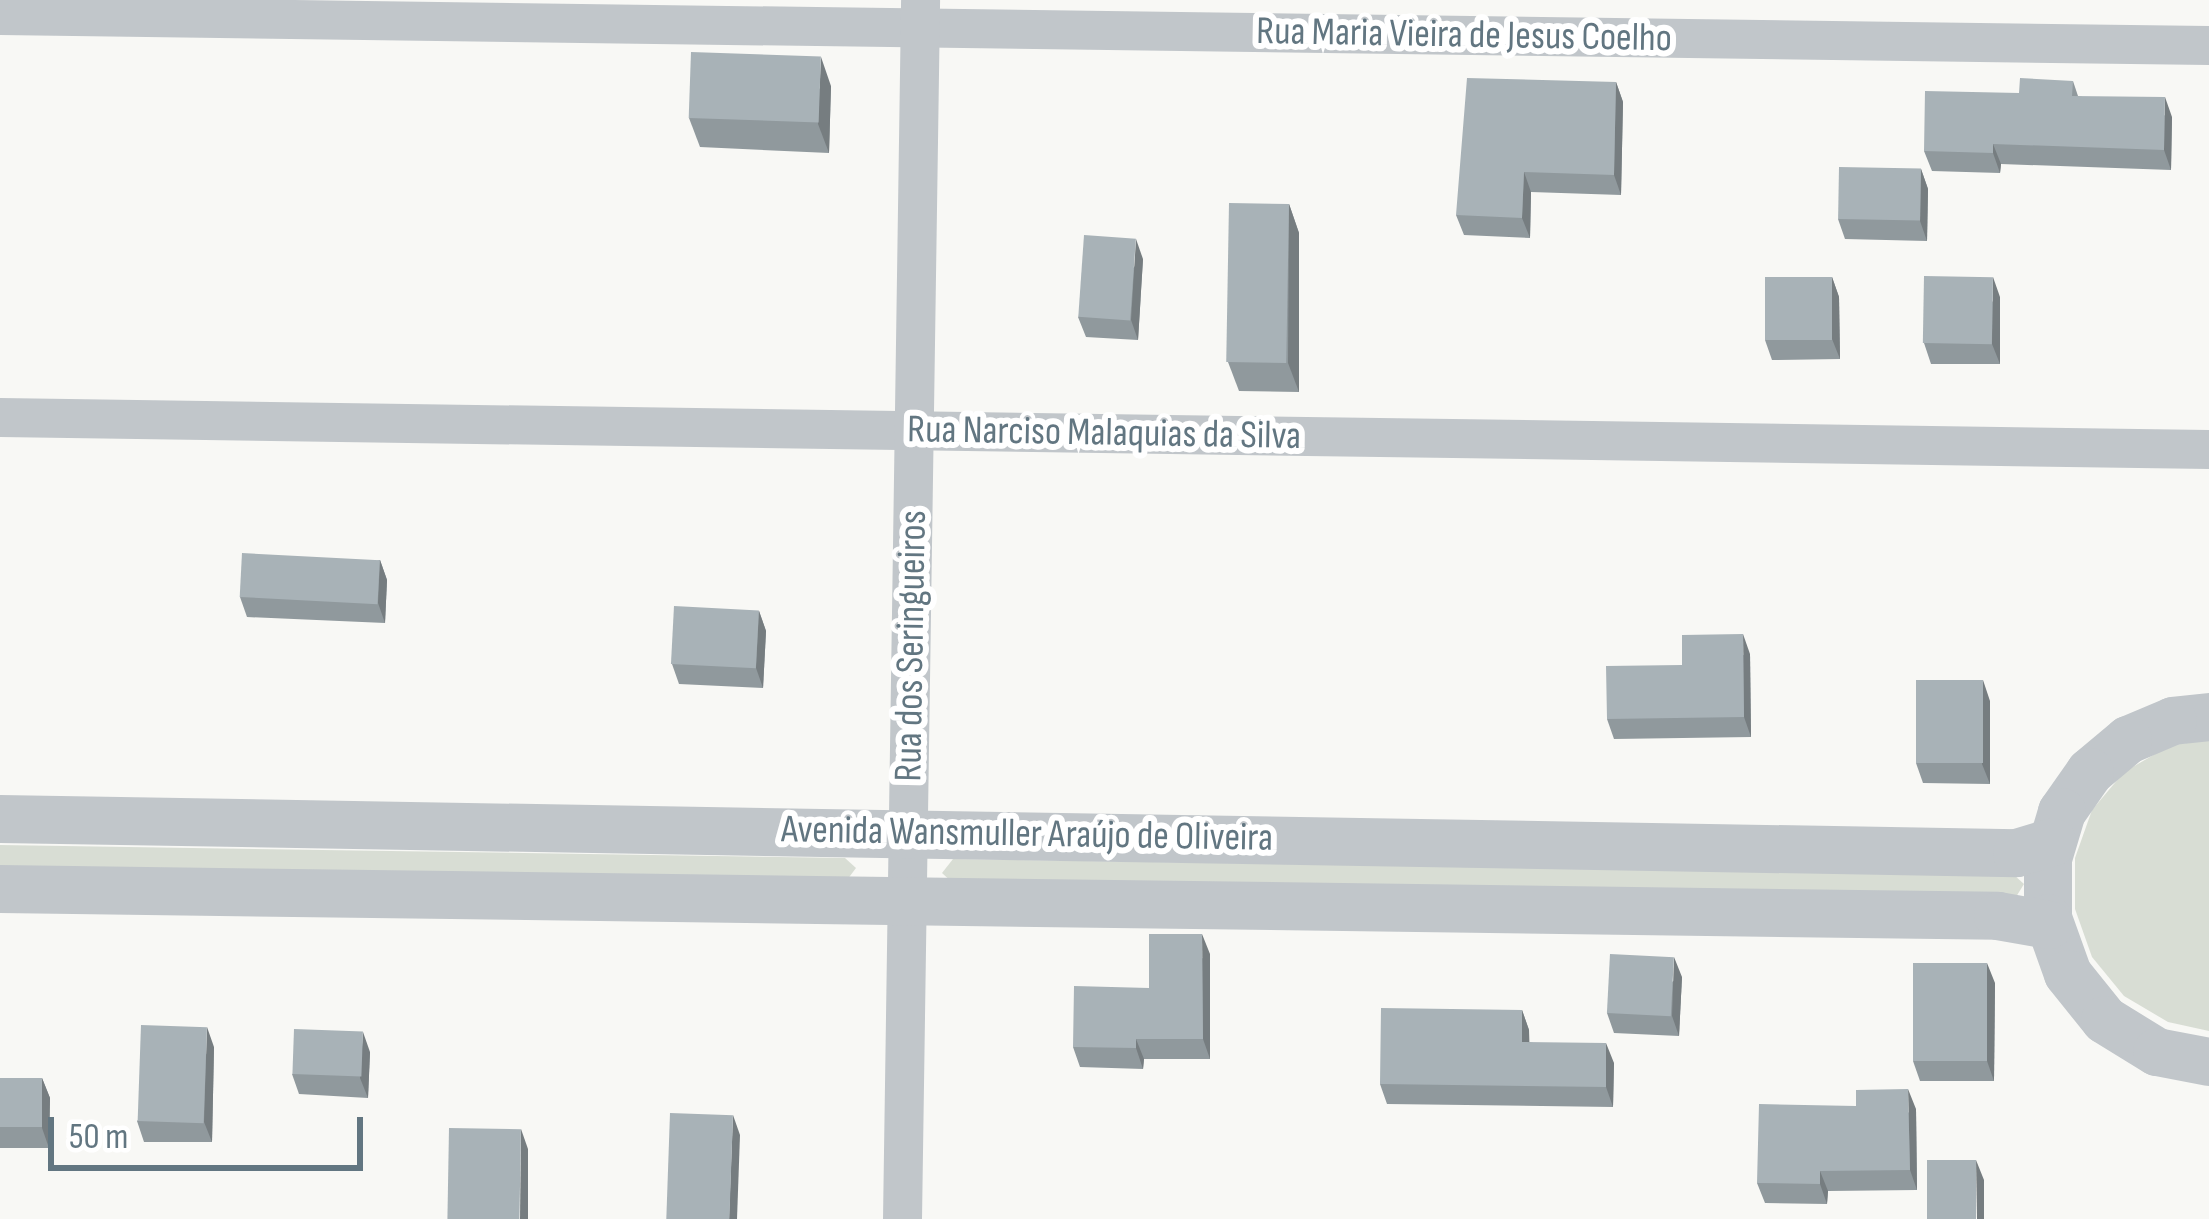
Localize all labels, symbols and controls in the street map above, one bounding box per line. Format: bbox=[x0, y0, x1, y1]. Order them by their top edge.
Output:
street label: Rua Maria Vieira de Jesus Coelho bbox=[1256, 9, 1672, 63]
street label: Rua Narciso Malaquias da Silva bbox=[907, 407, 1301, 461]
street label: Rua dos Seringueiros bbox=[886, 510, 938, 782]
street label: Avenida Wansmuller Araújo de Oliveira bbox=[781, 807, 1273, 863]
scale bar bbox=[54, 1093, 369, 1167]
text: 50 m bbox=[69, 1116, 128, 1159]

